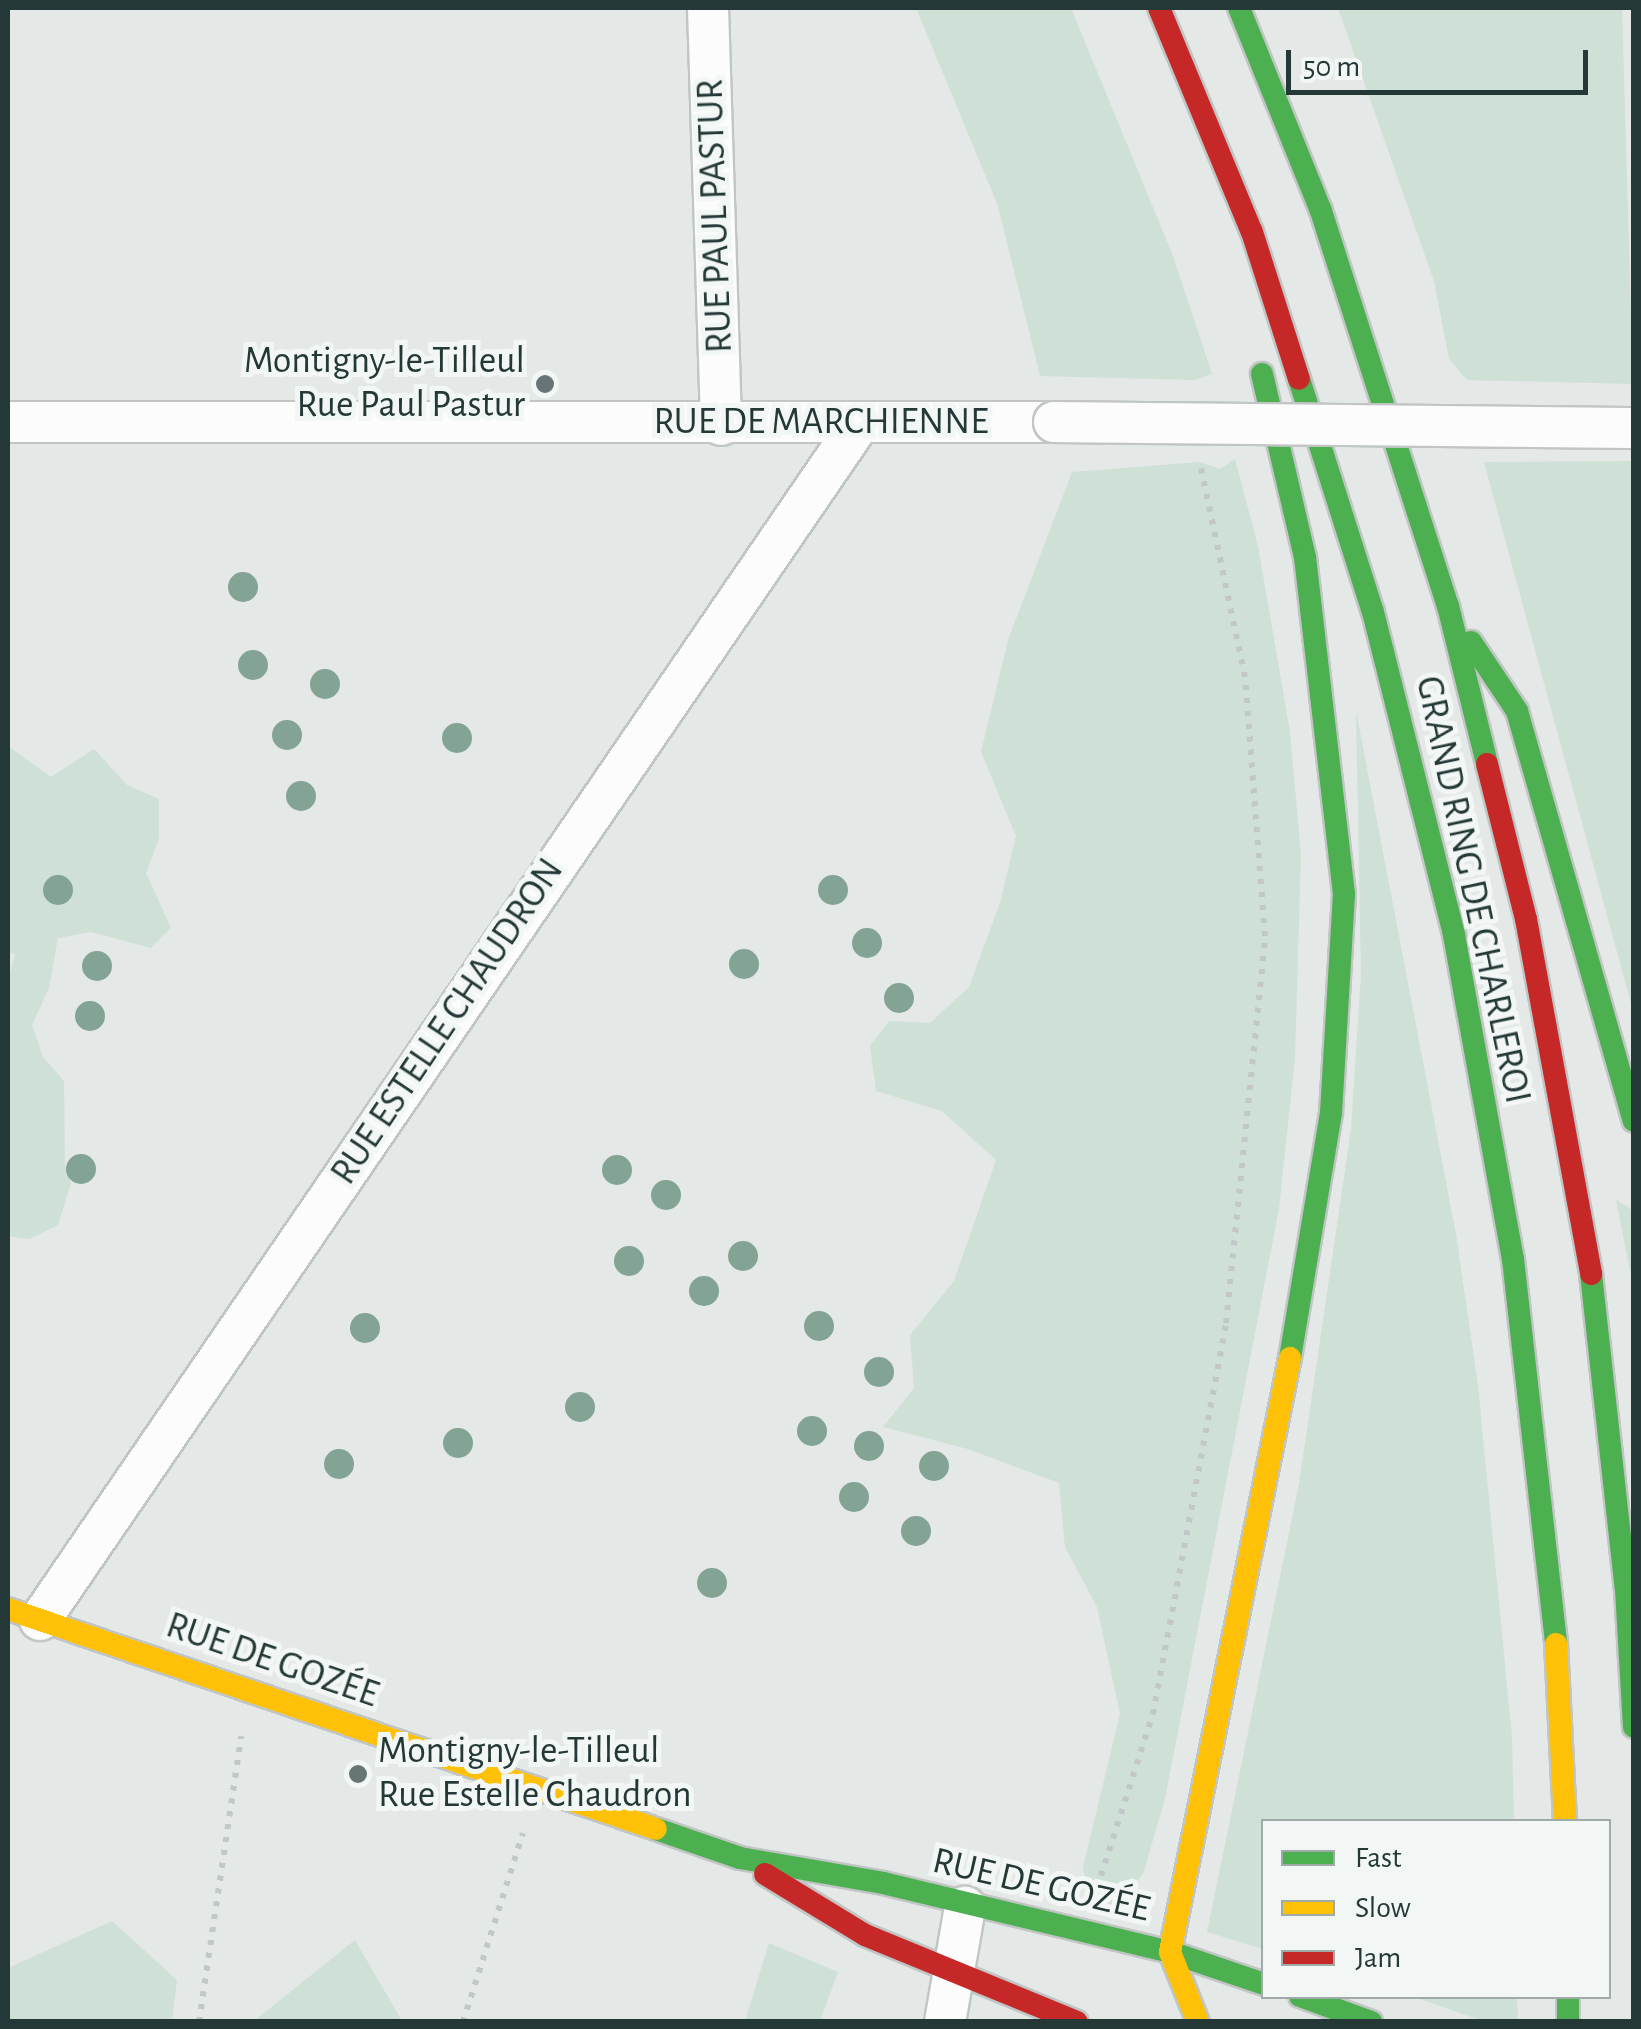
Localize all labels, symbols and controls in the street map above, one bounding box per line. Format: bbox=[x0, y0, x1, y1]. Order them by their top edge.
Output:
scale bar bbox=[1291, 30, 1594, 92]
text: 50 m bbox=[1303, 52, 1360, 82]
street label: RUE PAUL PASTUR bbox=[688, 78, 744, 354]
place label: Montigny-le-Tilleul Rue Paul Pastur bbox=[244, 339, 525, 428]
marker: Montigny-le-Tilleul Rue Paul Pastur bbox=[534, 373, 556, 395]
street label: RUE DE MARCHIENNE bbox=[654, 400, 988, 446]
street label: GRAND RING DE CHARLEROI bbox=[1404, 672, 1540, 1108]
street label: RUE ESTELLE CHAUDRON bbox=[322, 850, 574, 1194]
street label: RUE DE GOZÉE bbox=[160, 1603, 384, 1719]
place label: Montigny-le-Tilleul Rue Estelle Chaudron bbox=[378, 1729, 692, 1818]
marker: Montigny-le-Tilleul Rue Estelle Chaudron bbox=[347, 1763, 369, 1785]
legend bbox=[1261, 1819, 1611, 1999]
street label: RUE DE GOZÉE bbox=[928, 1839, 1154, 1933]
text: Fast bbox=[1355, 1843, 1402, 1873]
text: Slow bbox=[1355, 1893, 1411, 1923]
text: Jam bbox=[1355, 1943, 1401, 1973]

